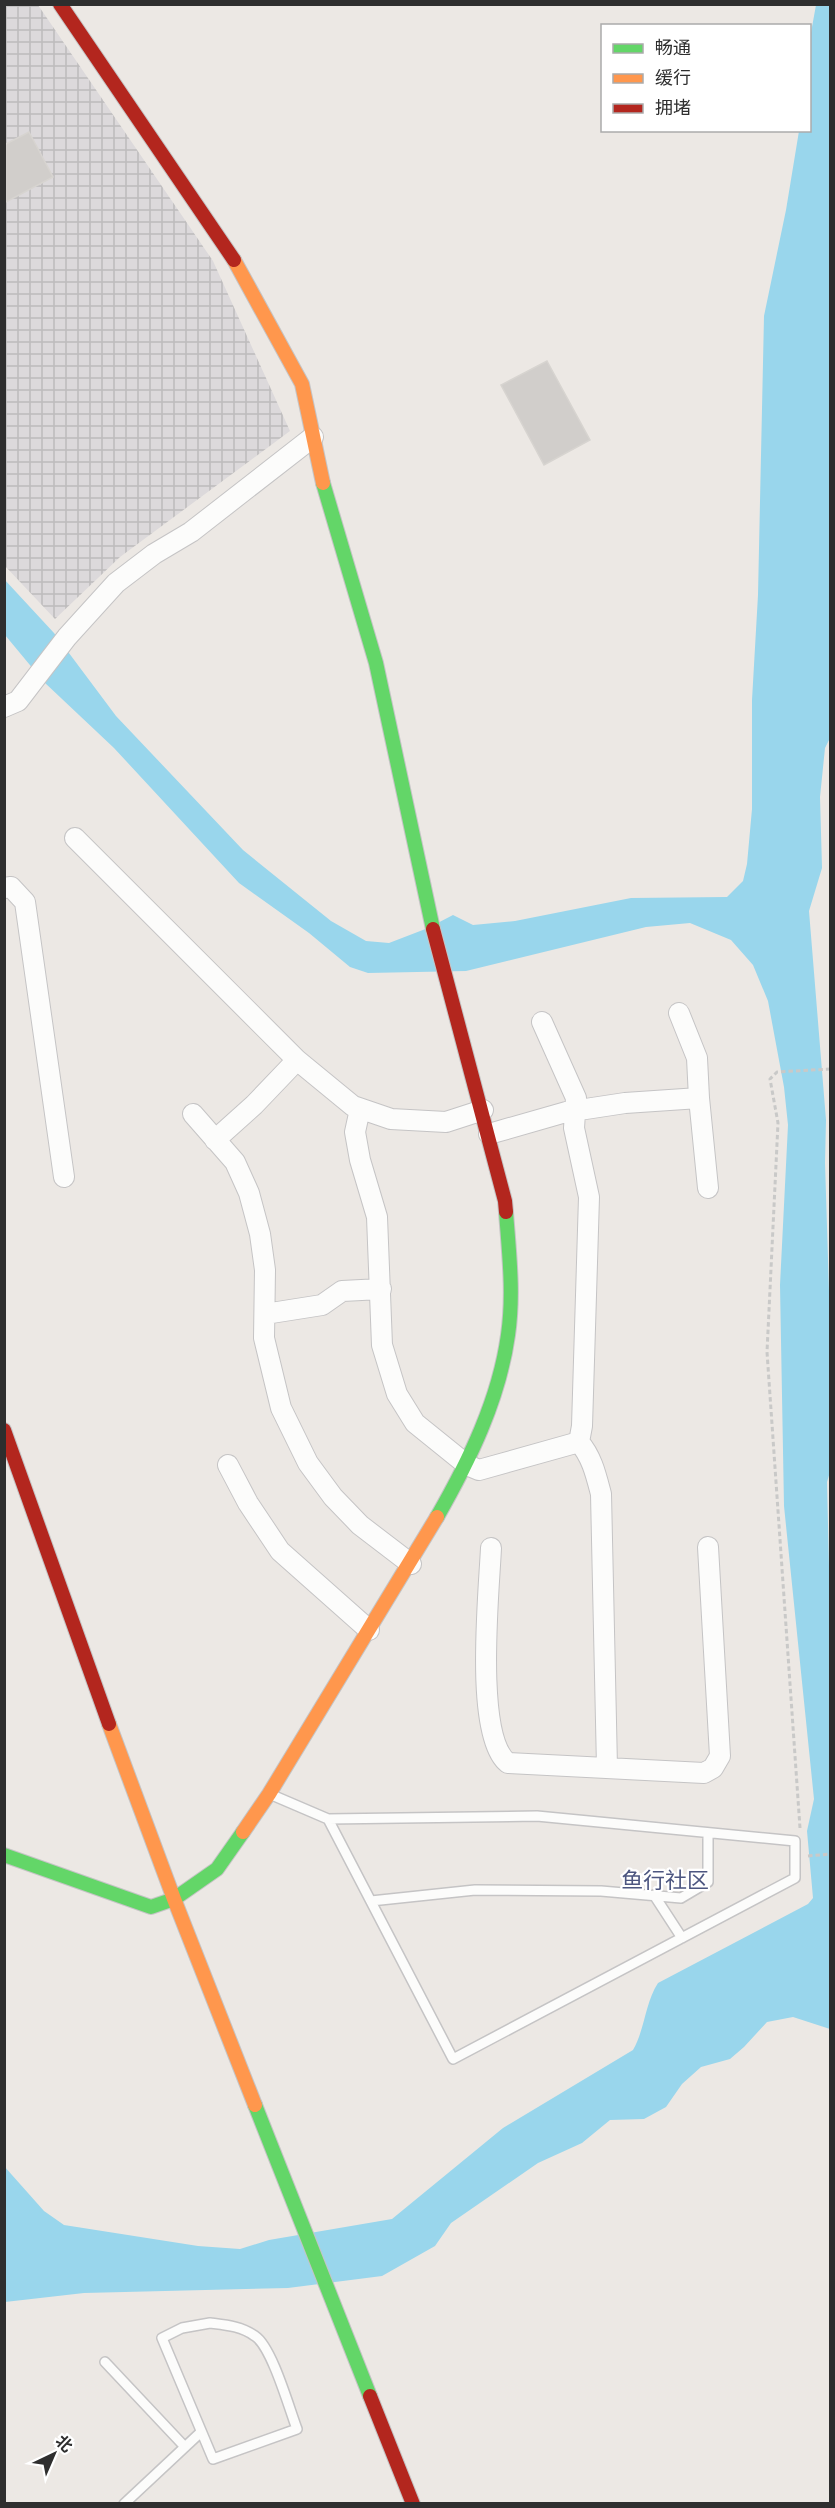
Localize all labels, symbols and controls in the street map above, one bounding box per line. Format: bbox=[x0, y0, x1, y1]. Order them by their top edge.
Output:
legend bbox=[601, 24, 811, 132]
text: 畅通 bbox=[655, 37, 691, 58]
text: 缓行 bbox=[655, 67, 691, 88]
text: 拥堵 bbox=[655, 97, 691, 118]
district label: 鱼行社区 bbox=[621, 1868, 709, 1893]
north arrow bbox=[24, 2424, 84, 2484]
text: 北 bbox=[52, 2431, 76, 2456]

